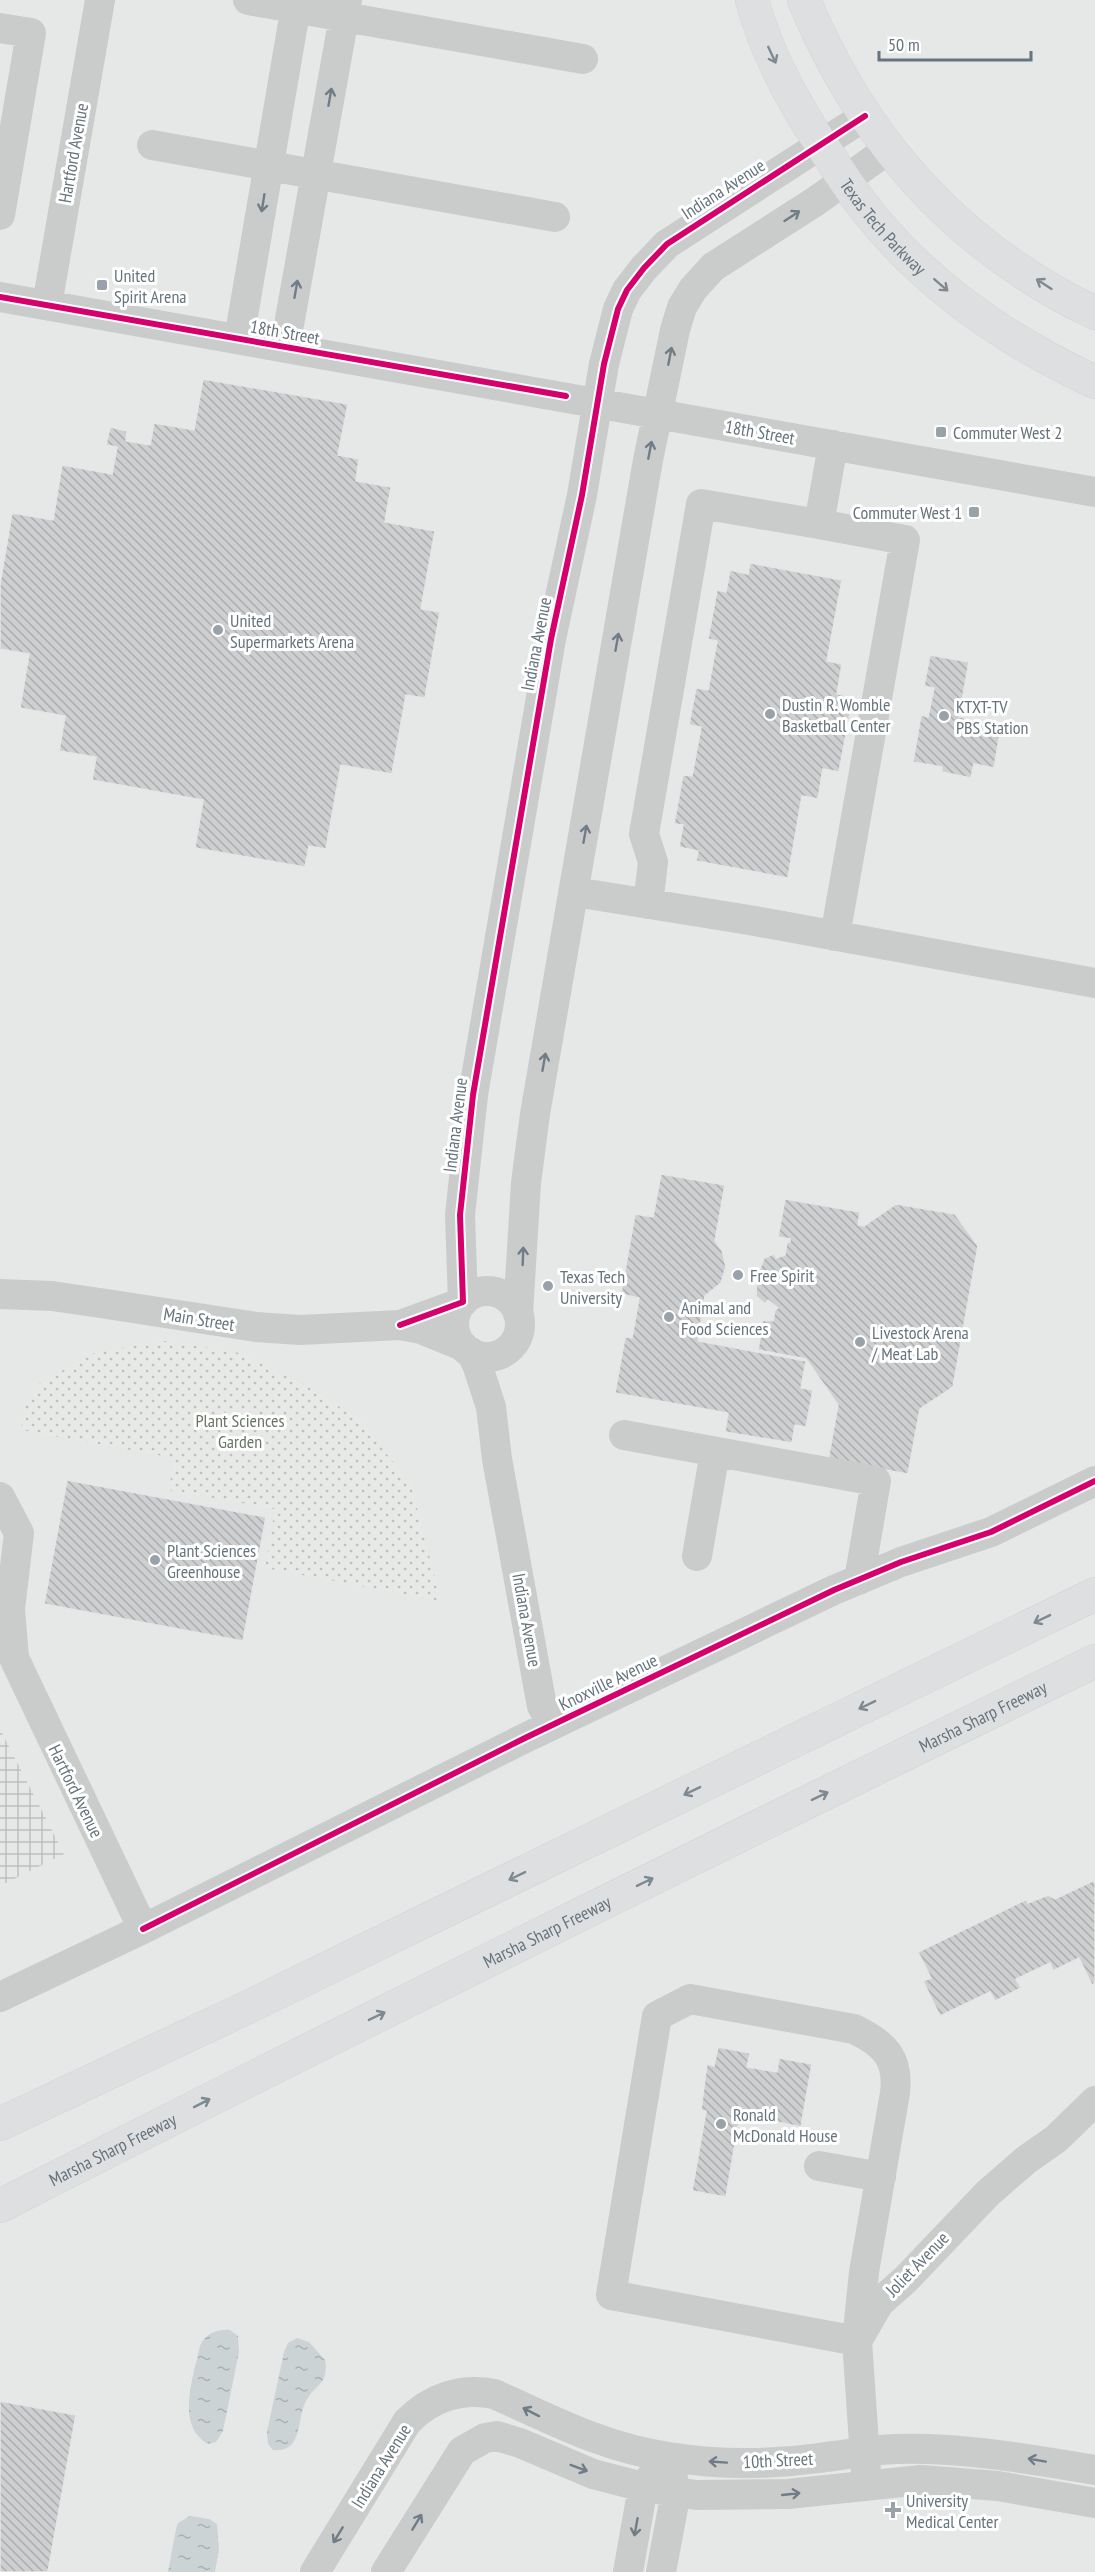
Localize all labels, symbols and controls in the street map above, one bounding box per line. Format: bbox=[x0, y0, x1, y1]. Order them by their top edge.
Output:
scale bar bbox=[879, 24, 1030, 62]
text: 50 m bbox=[888, 33, 920, 56]
one-way arrow bbox=[766, 45, 778, 63]
one-way arrow bbox=[325, 88, 336, 108]
street label: Hartford Avenue bbox=[53, 101, 93, 205]
street label: Indiana Avenue bbox=[677, 153, 769, 225]
street label: Texas Tech Parkway bbox=[835, 174, 932, 280]
one-way arrow bbox=[257, 192, 268, 212]
one-way arrow bbox=[783, 210, 800, 222]
place label: United Spirit Arena bbox=[114, 264, 187, 308]
marker: United Spirit Arena bbox=[95, 278, 109, 292]
one-way arrow bbox=[933, 278, 948, 292]
one-way arrow bbox=[1036, 278, 1053, 290]
one-way arrow bbox=[291, 280, 302, 300]
street label: 18th Street bbox=[248, 315, 322, 349]
one-way arrow bbox=[665, 347, 676, 366]
street label: 18th Street bbox=[723, 415, 797, 449]
place label: Commuter West 2 bbox=[953, 421, 1062, 444]
marker: Commuter West 2 bbox=[934, 425, 948, 439]
one-way arrow bbox=[645, 441, 656, 460]
place label: Commuter West 1 bbox=[853, 501, 962, 524]
marker: Commuter West 1 bbox=[967, 505, 981, 519]
street label: Indiana Avenue bbox=[516, 595, 556, 693]
place label: United Supermarkets Arena bbox=[230, 609, 354, 653]
marker: United Supermarkets Arena bbox=[211, 623, 225, 637]
one-way arrow bbox=[612, 633, 623, 652]
place label: Dustin R. Womble Basketball Center bbox=[782, 693, 891, 737]
place label: KTXT-TV PBS Station bbox=[956, 695, 1029, 739]
marker: Dustin R. Womble Basketball Center bbox=[763, 707, 777, 721]
marker: KTXT-TV PBS Station bbox=[937, 709, 951, 723]
one-way arrow bbox=[579, 825, 590, 845]
one-way arrow bbox=[539, 1053, 550, 1072]
street label: Indiana Avenue bbox=[438, 1076, 472, 1174]
one-way arrow bbox=[517, 1246, 528, 1266]
place label: Free Spirit bbox=[750, 1264, 814, 1287]
place label: Texas Tech University bbox=[560, 1265, 625, 1309]
marker: Free Spirit bbox=[731, 1268, 745, 1282]
marker: Texas Tech University bbox=[541, 1279, 555, 1293]
place label: Animal and Food Sciences bbox=[681, 1296, 769, 1340]
street label: Main Street bbox=[162, 1302, 236, 1336]
marker: Animal and Food Sciences bbox=[662, 1310, 676, 1324]
place label: Livestock Arena / Meat Lab bbox=[871, 1321, 969, 1365]
marker: Livestock Arena / Meat Lab bbox=[853, 1335, 867, 1349]
park label: Plant Sciences Garden bbox=[195, 1409, 285, 1453]
place label: Plant Sciences Greenhouse bbox=[167, 1539, 256, 1583]
marker: Plant Sciences Greenhouse bbox=[148, 1553, 162, 1567]
street label: Indiana Avenue bbox=[507, 1571, 547, 1669]
one-way arrow bbox=[1034, 1614, 1052, 1626]
street label: Knoxville Avenue bbox=[555, 1648, 661, 1716]
street label: Marsha Sharp Freeway bbox=[915, 1675, 1051, 1757]
one-way arrow bbox=[859, 1700, 877, 1712]
street label: Hartford Avenue bbox=[44, 1741, 108, 1841]
one-way arrow bbox=[683, 1785, 701, 1797]
one-way arrow bbox=[810, 1789, 828, 1801]
one-way arrow bbox=[508, 1871, 526, 1883]
one-way arrow bbox=[635, 1875, 653, 1887]
street label: Marsha Sharp Freeway bbox=[479, 1890, 615, 1972]
one-way arrow bbox=[367, 2010, 385, 2022]
one-way arrow bbox=[193, 2097, 210, 2109]
place label: Ronald McDonald House bbox=[733, 2103, 838, 2147]
street label: Marsha Sharp Freeway bbox=[45, 2107, 180, 2191]
marker: Ronald McDonald House bbox=[714, 2117, 728, 2131]
street label: Joliet Avenue bbox=[880, 2227, 954, 2302]
one-way arrow bbox=[523, 2406, 540, 2418]
street label: Indiana Avenue bbox=[346, 2420, 416, 2512]
street label: 10th Street bbox=[742, 2447, 814, 2473]
one-way arrow bbox=[1028, 2454, 1048, 2465]
one-way arrow bbox=[708, 2456, 728, 2467]
one-way arrow bbox=[569, 2464, 587, 2475]
one-way arrow bbox=[781, 2488, 801, 2499]
place label: University Medical Center bbox=[906, 2489, 999, 2533]
marker: University Medical Center bbox=[884, 2501, 902, 2519]
one-way arrow bbox=[411, 2514, 423, 2531]
one-way arrow bbox=[630, 2516, 641, 2536]
one-way arrow bbox=[331, 2526, 343, 2543]

